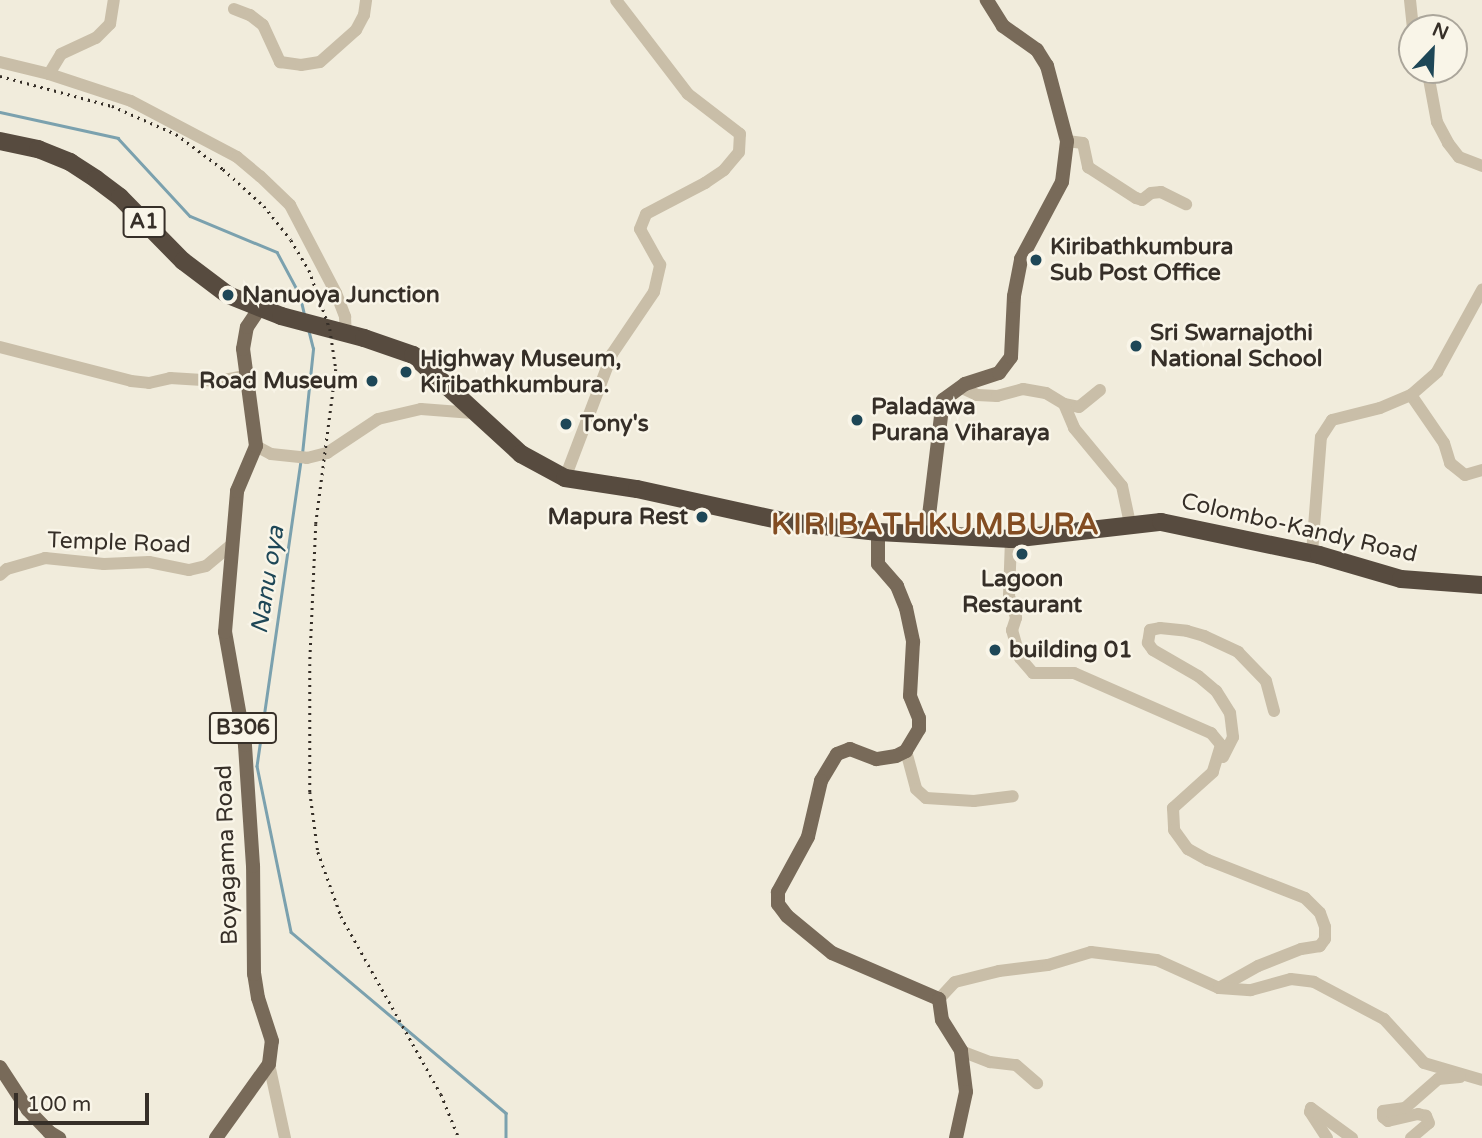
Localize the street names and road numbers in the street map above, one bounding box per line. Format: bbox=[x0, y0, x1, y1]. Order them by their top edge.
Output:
road number: A1 bbox=[121, 204, 167, 240]
street label: Colombo-Kandy Road bbox=[1178, 487, 1420, 569]
street label: Temple Road bbox=[47, 527, 191, 559]
road number: B306 bbox=[208, 710, 278, 746]
street label: Boyagama Road bbox=[210, 765, 244, 945]

